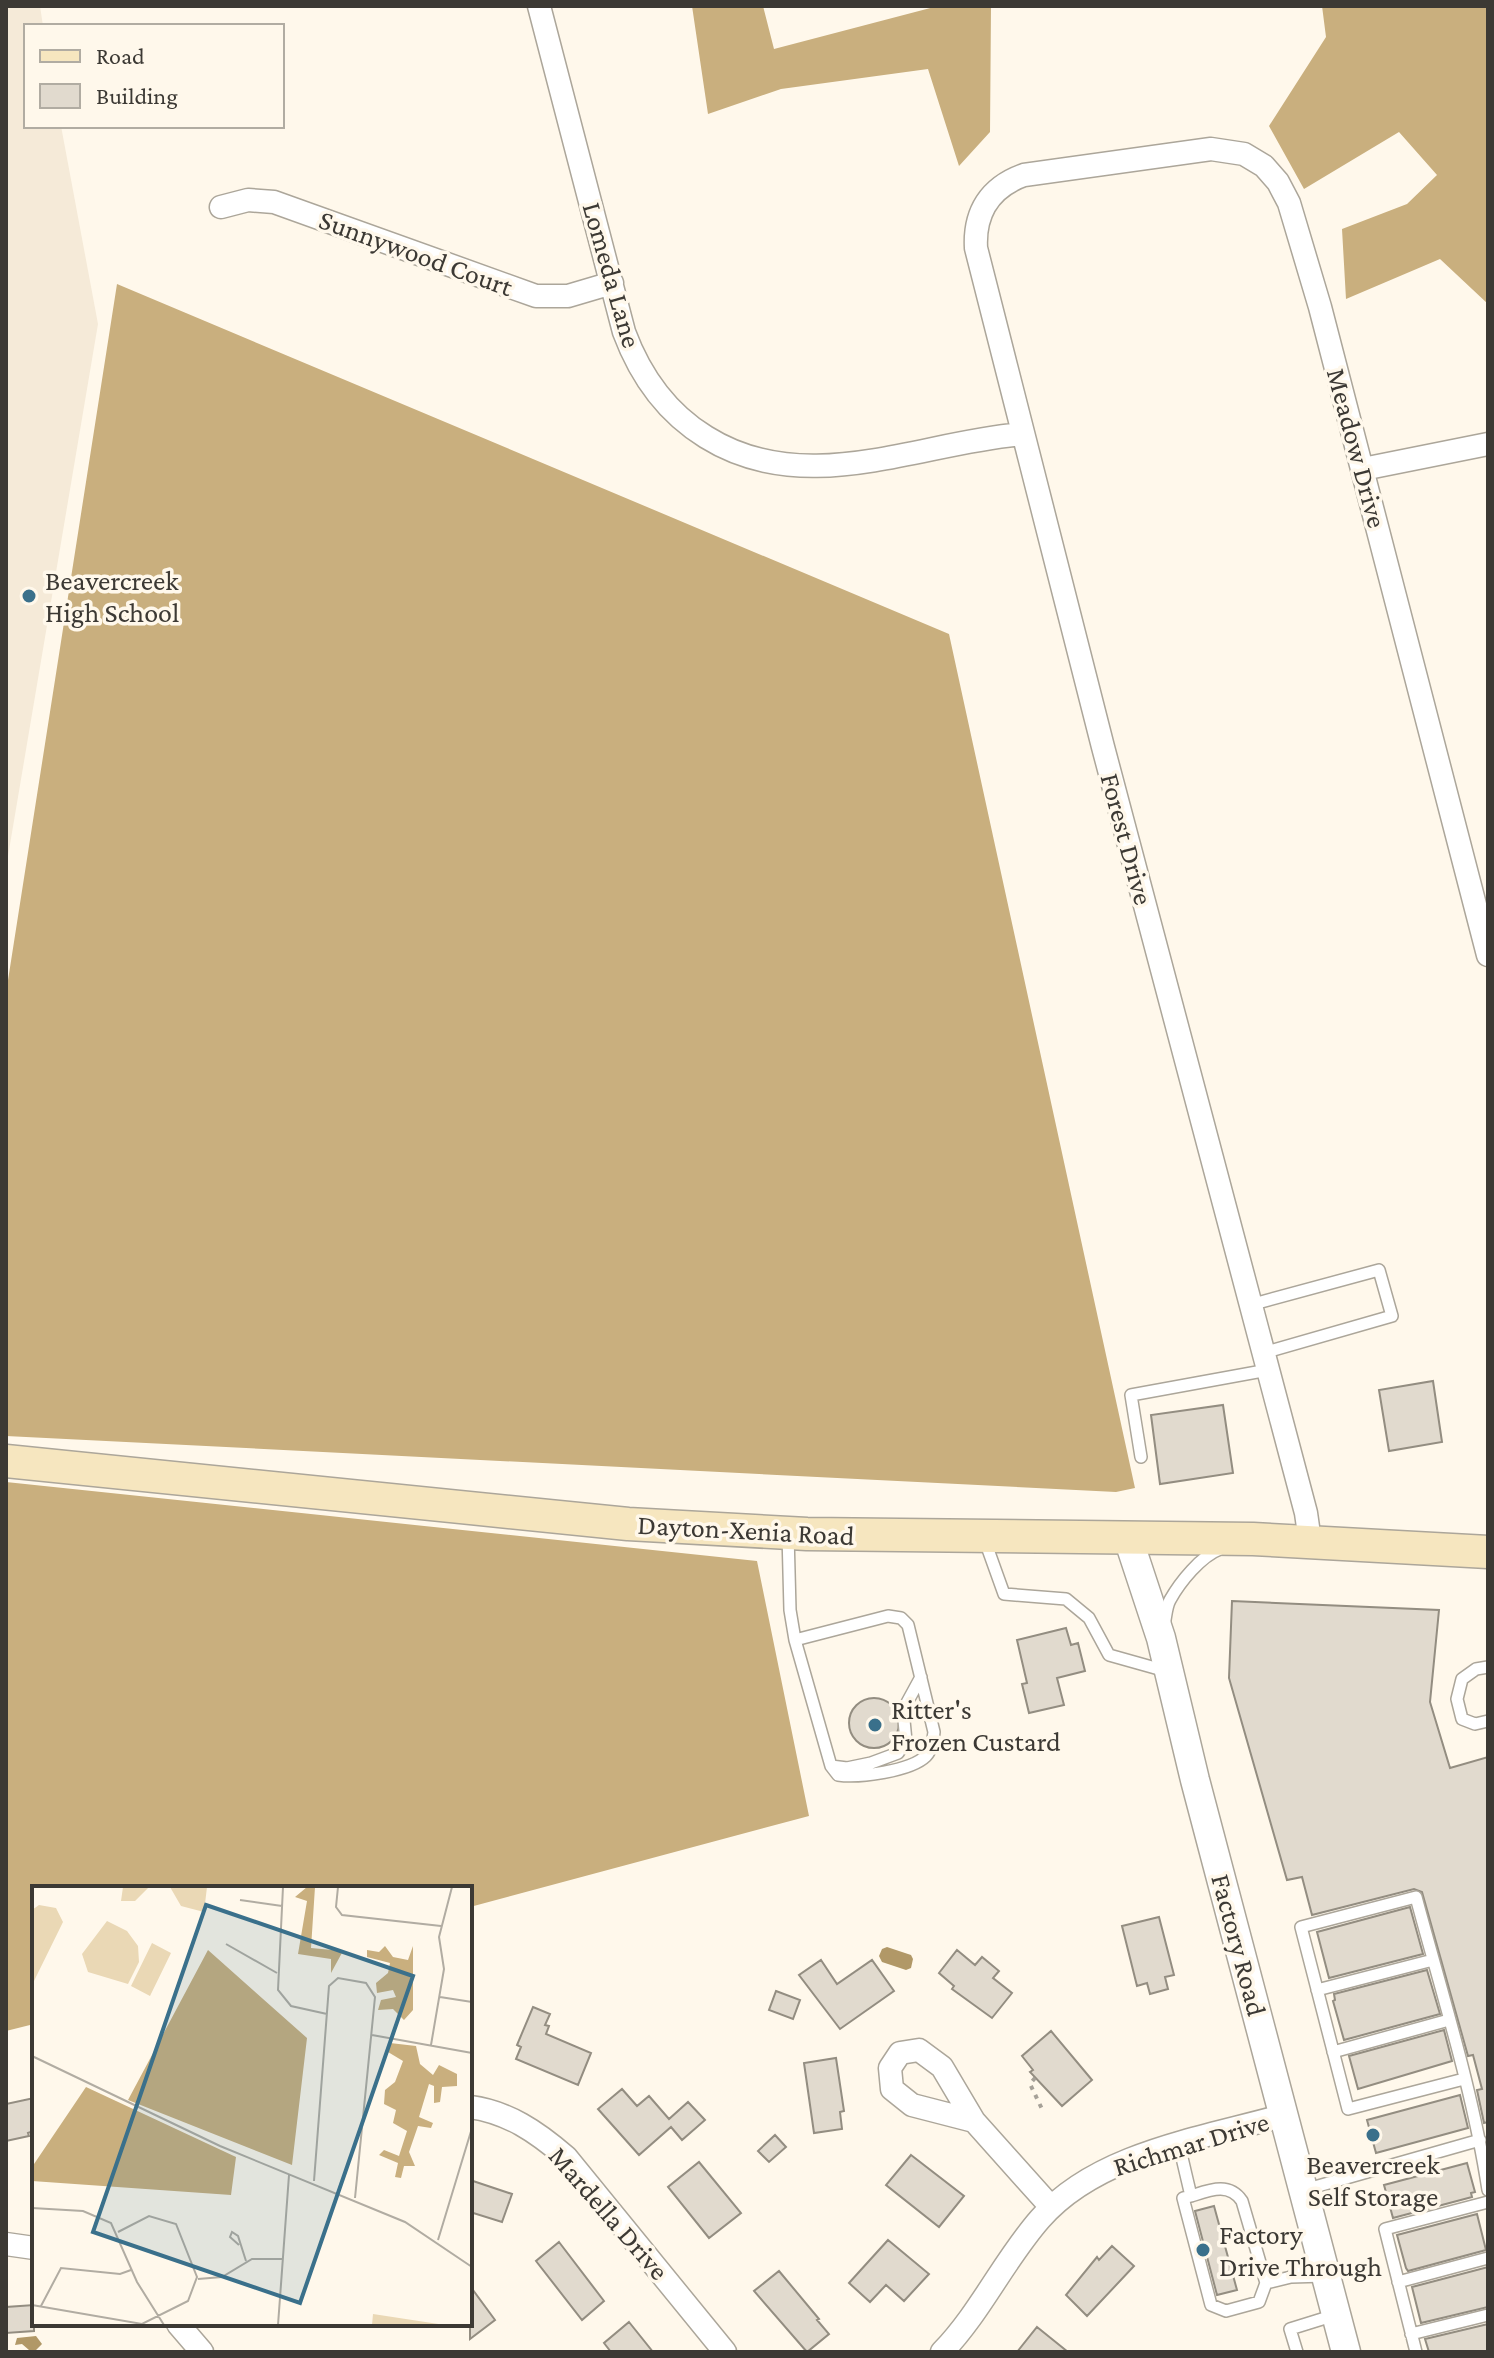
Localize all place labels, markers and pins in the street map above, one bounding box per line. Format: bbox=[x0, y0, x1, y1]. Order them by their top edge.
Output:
place label: Beavercreek High School bbox=[45, 565, 179, 628]
marker: Beavercreek High School bbox=[20, 587, 38, 605]
place label: Ritter's Frozen Custard bbox=[891, 1694, 1061, 1757]
marker: Ritter's Frozen Custard bbox=[866, 1716, 884, 1734]
marker: Beavercreek Self Storage bbox=[1364, 2126, 1382, 2144]
place label: Beavercreek Self Storage bbox=[1306, 2149, 1440, 2212]
place label: Factory Drive Through bbox=[1219, 2219, 1382, 2282]
marker: Factory Drive Through bbox=[1194, 2241, 1212, 2259]

